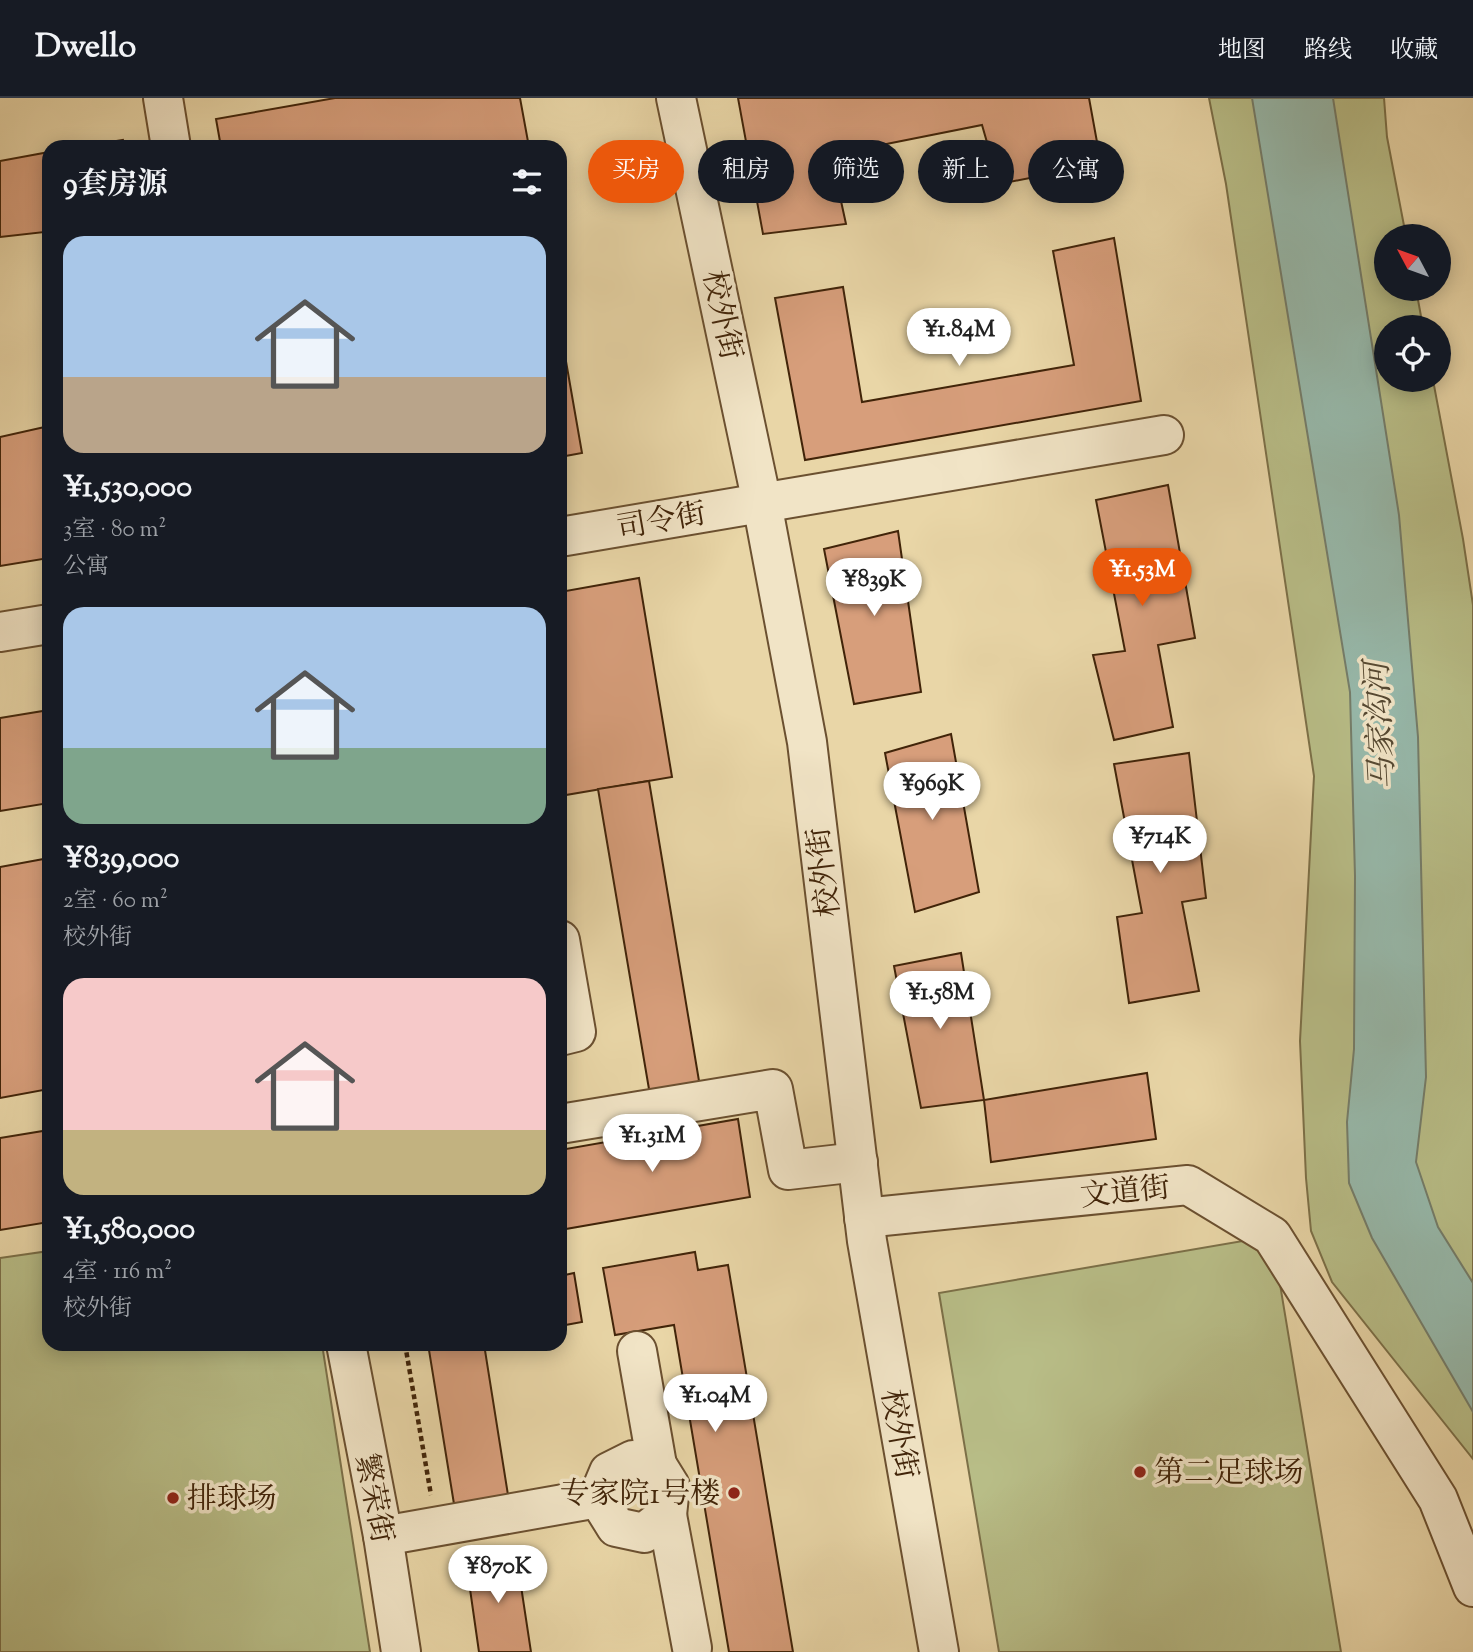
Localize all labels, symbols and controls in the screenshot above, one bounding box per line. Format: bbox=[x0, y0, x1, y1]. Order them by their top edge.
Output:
text: Dwello bbox=[35, 24, 136, 72]
text: 地图 bbox=[1218, 34, 1266, 68]
text: 路线 bbox=[1304, 34, 1352, 68]
text: 收藏 bbox=[1390, 34, 1438, 68]
chip: 买房 bbox=[588, 140, 684, 203]
chip: 租房 bbox=[698, 140, 794, 203]
chip: 筛选 bbox=[808, 140, 904, 203]
chip: 新上 bbox=[918, 140, 1014, 203]
chip: 公寓 bbox=[1028, 140, 1124, 203]
icon: filters bbox=[508, 163, 546, 201]
text: 9套房源 bbox=[63, 164, 168, 207]
north arrow bbox=[1374, 224, 1451, 301]
map controls bbox=[1374, 224, 1451, 392]
street label: 校外街 bbox=[690, 267, 751, 364]
icon: home bbox=[242, 281, 368, 407]
pin: ¥1.84M bbox=[902, 308, 1016, 368]
text: ¥1.84M bbox=[923, 314, 995, 347]
button: locate bbox=[1374, 315, 1451, 392]
text: ¥1,530,000 bbox=[63, 467, 192, 510]
street label: 司令街 bbox=[613, 493, 709, 551]
text: 3室 · 80 m² bbox=[63, 514, 166, 547]
pin: ¥1.53M bbox=[1085, 548, 1199, 608]
text: 公寓 bbox=[63, 551, 109, 584]
text: ¥1.53M bbox=[1109, 554, 1175, 587]
pin: ¥839K bbox=[825, 559, 923, 618]
text: ¥839K bbox=[842, 564, 906, 597]
icon: home bbox=[242, 652, 368, 778]
water label: 马家沟河 bbox=[1355, 656, 1408, 791]
pin: ¥969K bbox=[883, 762, 981, 822]
text: ¥969K bbox=[899, 768, 965, 801]
pin: ¥714K bbox=[1111, 816, 1209, 875]
text: ¥714K bbox=[1129, 821, 1191, 854]
street label: 校外街 bbox=[799, 824, 852, 919]
text: ¥839,000 bbox=[63, 838, 179, 881]
text: 2室 · 60 m² bbox=[63, 885, 168, 918]
text: 校外街 bbox=[63, 922, 132, 955]
pin: ¥1.58M bbox=[883, 972, 997, 1031]
text: ¥1.58M bbox=[906, 977, 974, 1010]
icon: home bbox=[242, 1023, 368, 1149]
pin: ¥1.31M bbox=[595, 1114, 709, 1174]
text: ¥1.31M bbox=[619, 1120, 685, 1153]
street label: 文道街 bbox=[1078, 1167, 1172, 1220]
text: ¥1,580,000 bbox=[63, 1209, 195, 1252]
text: 4室 · 116 m² bbox=[63, 1256, 172, 1289]
text: 校外街 bbox=[63, 1293, 132, 1326]
pin: ¥1.04M bbox=[658, 1374, 772, 1434]
text: ¥1.04M bbox=[679, 1380, 751, 1413]
street label: 校外街 bbox=[869, 1386, 927, 1482]
street label: 繁荣街 bbox=[343, 1450, 402, 1547]
place label: 第二足球场 bbox=[1154, 1453, 1304, 1496]
marker: 第二足球场 bbox=[1132, 1464, 1148, 1480]
place label: 专家院1号楼 bbox=[560, 1474, 720, 1517]
place label: 排球场 bbox=[187, 1479, 277, 1522]
marker: 专家院1号楼 bbox=[726, 1485, 742, 1501]
marker: 排球场 bbox=[165, 1490, 181, 1506]
pin: ¥870K bbox=[449, 1546, 547, 1605]
text: ¥870K bbox=[464, 1551, 532, 1584]

